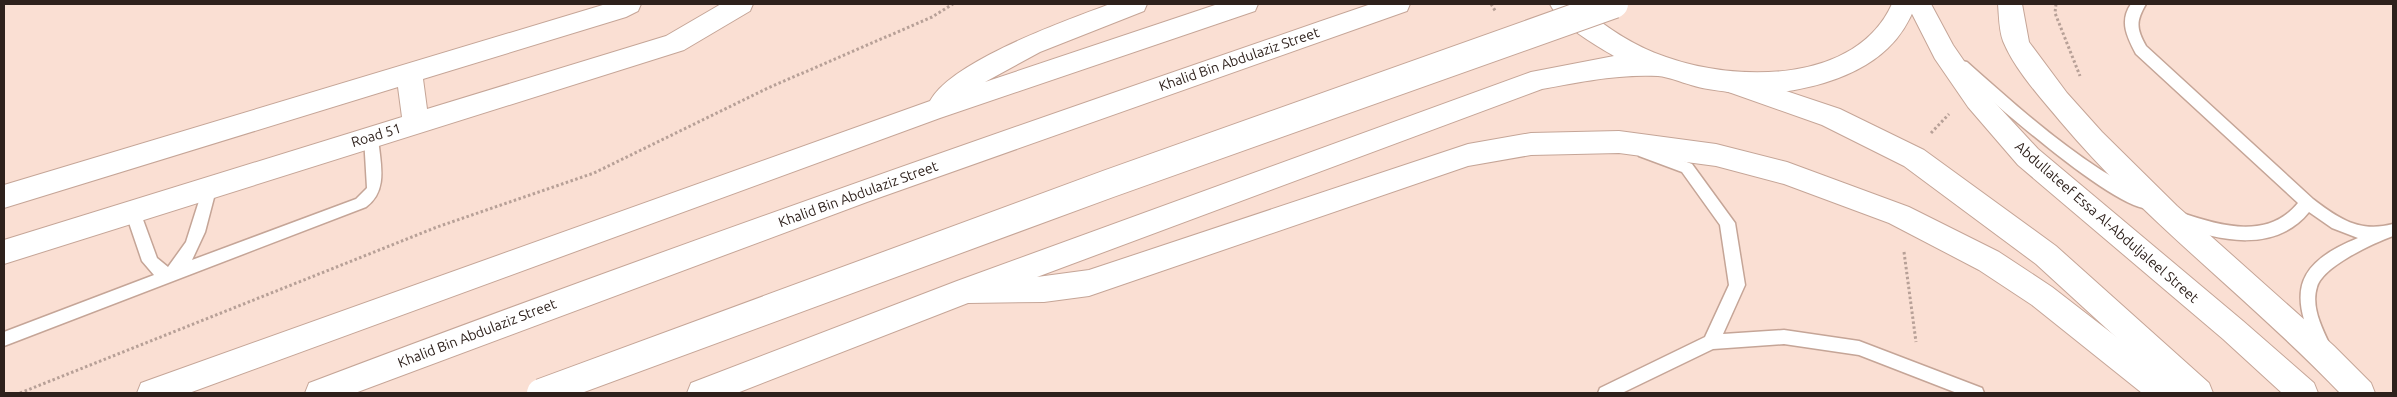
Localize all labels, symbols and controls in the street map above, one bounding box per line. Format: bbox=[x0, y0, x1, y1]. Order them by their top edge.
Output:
street label: Khalid Bin Abdulaziz Street bbox=[1157, 24, 1322, 94]
street label: Road 51 bbox=[349, 120, 403, 150]
street label: Abdullateef Essa Al-Abduljaleel Street bbox=[2012, 138, 2202, 306]
street label: Khalid Bin Abdulaziz Street bbox=[776, 157, 940, 230]
street label: Khalid Bin Abdulaziz Street bbox=[395, 295, 559, 371]

